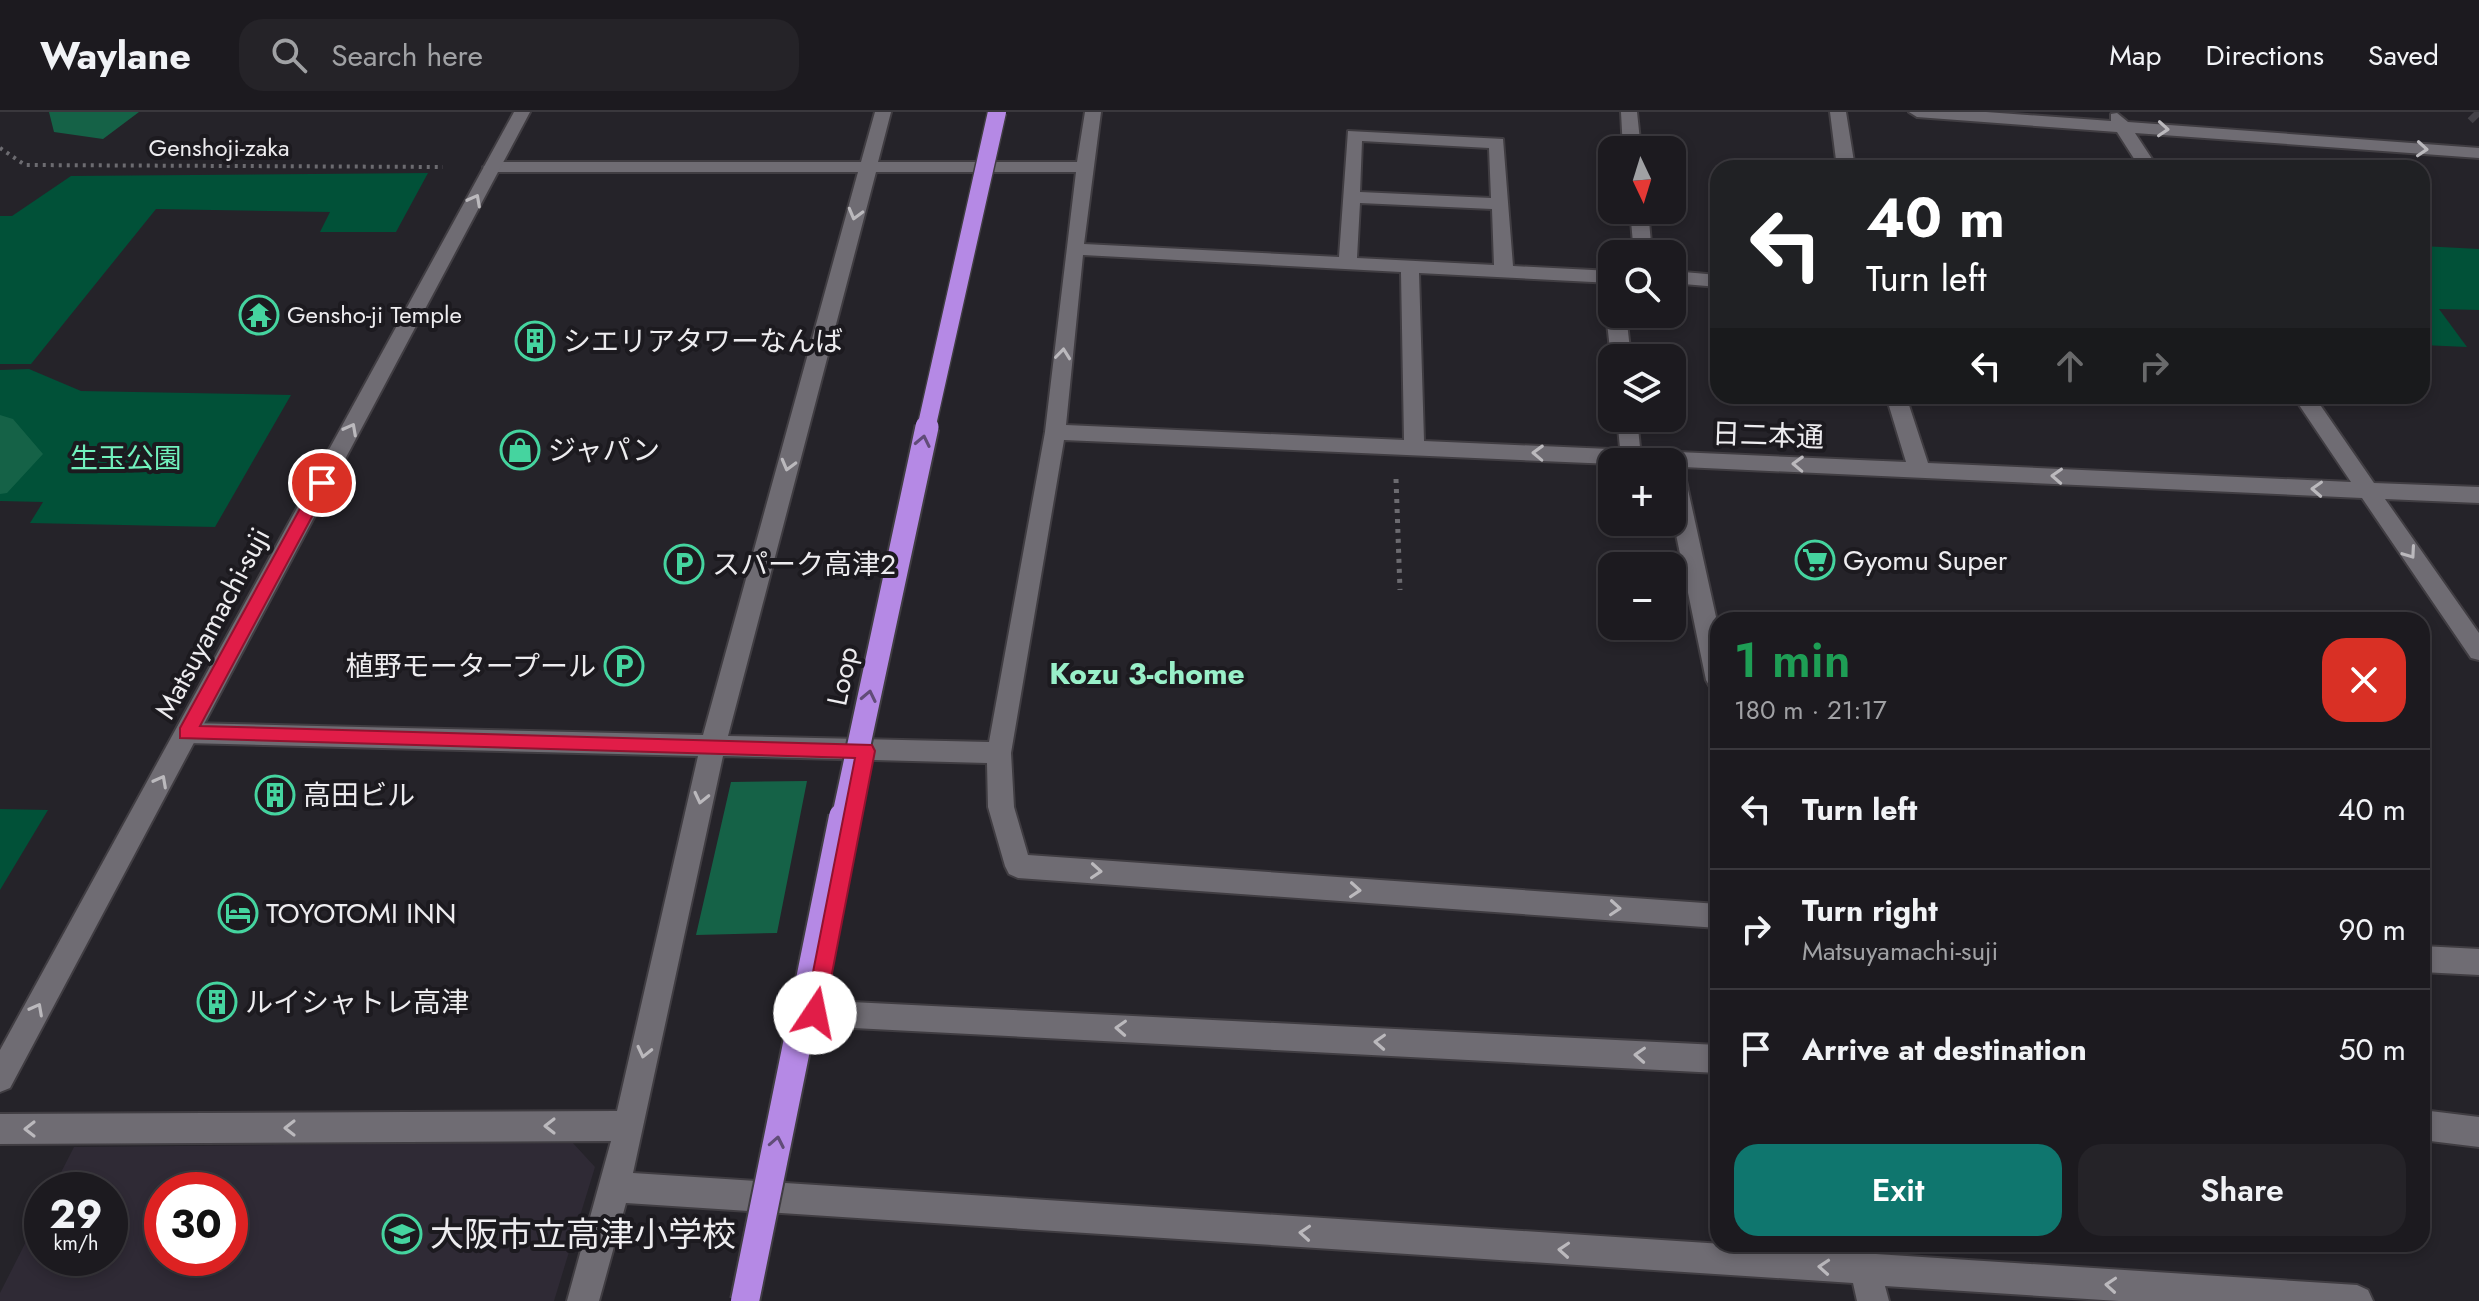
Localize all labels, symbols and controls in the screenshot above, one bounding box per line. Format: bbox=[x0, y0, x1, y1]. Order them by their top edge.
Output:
search box bbox=[239, 19, 799, 91]
text: Waylane bbox=[40, 28, 191, 83]
icon: search bbox=[267, 33, 311, 77]
text: Search here bbox=[331, 34, 483, 77]
text: Map bbox=[2109, 35, 2161, 76]
text: Directions bbox=[2205, 35, 2324, 76]
text: Saved bbox=[2368, 35, 2439, 76]
one-way arrow bbox=[2157, 121, 2170, 138]
street label: Genshoji-zaka bbox=[149, 130, 289, 165]
north arrow bbox=[1598, 136, 1686, 224]
map controls bbox=[1598, 136, 1686, 640]
one-way arrow bbox=[2416, 140, 2429, 157]
text: 40 m bbox=[1866, 177, 2005, 258]
icon: left bbox=[1734, 192, 1838, 296]
one-way arrow bbox=[465, 194, 480, 208]
one-way arrow bbox=[848, 207, 864, 221]
button: search bbox=[1598, 240, 1686, 328]
text: Turn left bbox=[1866, 252, 1987, 304]
temple icon: Gensho-ji Temple bbox=[238, 294, 280, 336]
place label: Gensho-ji Temple bbox=[287, 297, 462, 332]
building icon: シエリアタワーなんば bbox=[514, 320, 556, 362]
place label: シエリアタワーなんば bbox=[563, 321, 843, 362]
button: layers bbox=[1598, 344, 1686, 432]
icon: left bbox=[1964, 344, 2008, 388]
icon: ahead bbox=[2048, 344, 2092, 388]
icon: right bbox=[2132, 344, 2176, 388]
one-way arrow bbox=[1054, 347, 1071, 360]
street label: 日二本通 bbox=[1711, 413, 1825, 458]
one-way arrow bbox=[342, 422, 357, 437]
shop icon: ジャパン bbox=[499, 429, 541, 471]
place label: ジャパン bbox=[548, 430, 660, 471]
one-way arrow bbox=[914, 435, 931, 449]
park label: 生玉公園 bbox=[70, 438, 182, 479]
one-way arrow bbox=[1531, 444, 1544, 461]
button: + bbox=[1598, 448, 1686, 536]
pin bbox=[288, 449, 356, 517]
one-way arrow bbox=[1791, 456, 1804, 473]
one-way arrow bbox=[780, 458, 797, 472]
icon: arrive bbox=[300, 461, 344, 505]
one-way arrow bbox=[2050, 468, 2063, 485]
one-way arrow bbox=[2310, 481, 2323, 498]
street label: Matsuyamachi-suji bbox=[145, 520, 280, 726]
supermarket icon: Gyomu Super bbox=[1794, 539, 1836, 581]
place label: Gyomu Super bbox=[1843, 540, 2008, 581]
parking icon: スパーク高津2 bbox=[663, 543, 705, 585]
place label: スパーク高津2 bbox=[712, 544, 896, 585]
one-way arrow bbox=[2400, 544, 2415, 558]
button: − bbox=[1598, 552, 1686, 640]
text: 1 min bbox=[1734, 626, 1851, 695]
button: close bbox=[2322, 638, 2406, 722]
street label: Loop bbox=[816, 643, 869, 709]
parking icon: 植野モータープール bbox=[603, 645, 645, 687]
place label: 植野モータープール bbox=[346, 646, 596, 687]
district label: Kozu 3-chome bbox=[1049, 652, 1245, 695]
one-way arrow bbox=[860, 689, 877, 703]
text: 180 m · 21:17 bbox=[1734, 691, 1887, 729]
one-way arrow bbox=[152, 774, 167, 789]
building icon: 高田ビル bbox=[254, 774, 296, 816]
place label: 高田ビル bbox=[303, 775, 415, 816]
icon: left bbox=[1734, 787, 1778, 831]
text: Turn left bbox=[1802, 788, 1917, 831]
text: 40 m bbox=[2338, 788, 2406, 831]
one-way arrow bbox=[693, 791, 710, 805]
one-way arrow bbox=[1090, 862, 1103, 879]
one-way arrow bbox=[1349, 881, 1362, 898]
text: Turn right bbox=[1802, 889, 1938, 932]
hotel icon: TOYOTOMI INN bbox=[217, 892, 259, 934]
place label: TOYOTOMI INN bbox=[266, 893, 456, 934]
one-way arrow bbox=[1609, 899, 1622, 916]
icon: right bbox=[1734, 907, 1778, 951]
text: 90 m bbox=[2338, 908, 2406, 951]
text: Matsuyamachi-suji bbox=[1802, 932, 1998, 970]
position arrow bbox=[773, 971, 857, 1055]
building icon: ルイシャトレ高津 bbox=[196, 981, 238, 1023]
place label: ルイシャトレ高津 bbox=[245, 982, 469, 1023]
one-way arrow bbox=[28, 1003, 43, 1018]
one-way arrow bbox=[1114, 1020, 1127, 1037]
icon: arrive bbox=[1734, 1027, 1778, 1071]
text: Arrive at destination bbox=[1802, 1028, 2087, 1071]
text: 50 m bbox=[2339, 1028, 2406, 1071]
one-way arrow bbox=[1373, 1033, 1386, 1050]
one-way arrow bbox=[636, 1045, 653, 1058]
one-way arrow bbox=[1633, 1047, 1646, 1064]
one-way arrow bbox=[543, 1117, 556, 1135]
one-way arrow bbox=[283, 1119, 296, 1137]
one-way arrow bbox=[23, 1120, 36, 1138]
one-way arrow bbox=[767, 1135, 784, 1149]
button: Exit bbox=[1734, 1144, 2062, 1236]
button: Share bbox=[2078, 1144, 2406, 1236]
speed limit sign: 30 bbox=[144, 1172, 248, 1276]
text: 29 bbox=[50, 1185, 103, 1243]
place label: 大阪市立高津小学校 bbox=[430, 1210, 736, 1259]
school or university icon: 大阪市立高津小学校 bbox=[381, 1213, 423, 1255]
one-way arrow bbox=[1298, 1225, 1311, 1242]
text: km/h bbox=[53, 1229, 99, 1258]
one-way arrow bbox=[1557, 1242, 1570, 1259]
one-way arrow bbox=[1817, 1259, 1830, 1276]
one-way arrow bbox=[2104, 1277, 2117, 1294]

